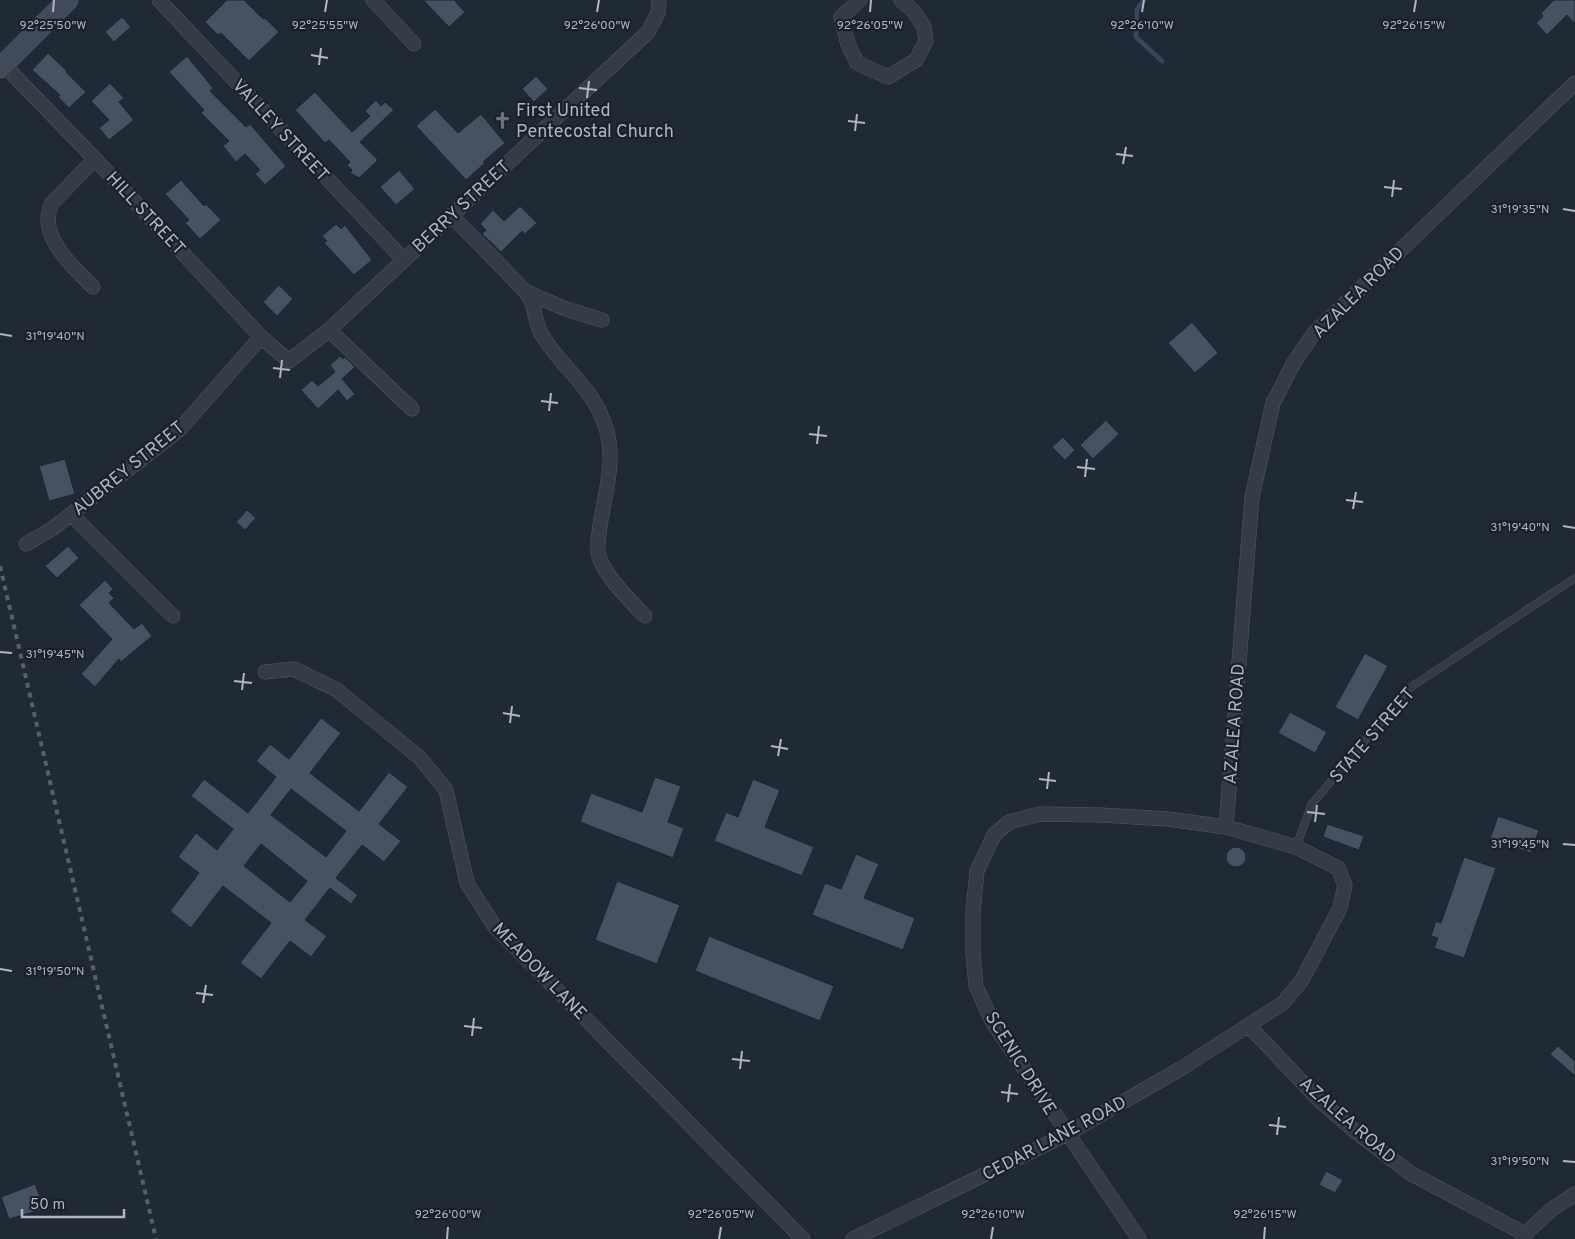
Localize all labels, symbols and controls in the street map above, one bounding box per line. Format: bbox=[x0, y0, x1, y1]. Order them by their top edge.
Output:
text: 92°25'50"W bbox=[20, 18, 86, 34]
text: 92°25'55"W bbox=[292, 18, 358, 34]
text: 92°26'00"W bbox=[564, 18, 630, 34]
text: 92°26'05"W bbox=[837, 18, 903, 34]
text: 92°26'10"W bbox=[1110, 18, 1174, 34]
text: 92°26'15"W bbox=[1382, 18, 1446, 34]
street label: VALLEY STREET bbox=[226, 75, 333, 187]
place label: First United Pentecostal Church bbox=[516, 100, 674, 144]
church icon: First United Pentecostal Church bbox=[492, 110, 512, 130]
street label: BERRY STREET bbox=[408, 156, 516, 258]
street label: HILL STREET bbox=[100, 167, 190, 261]
text: 31°19'35"N bbox=[1491, 202, 1549, 218]
street label: AZALEA ROAD bbox=[1308, 242, 1410, 344]
text: 31°19'40"N bbox=[25, 329, 85, 345]
street label: AUBREY STREET bbox=[68, 417, 190, 522]
text: 31°19'40"N bbox=[1490, 520, 1550, 536]
text: 31°19'45"N bbox=[25, 647, 85, 663]
street label: AZALEA ROAD bbox=[1220, 663, 1251, 785]
street label: STATE STREET bbox=[1325, 683, 1421, 789]
text: 31°19'45"N bbox=[1490, 837, 1550, 853]
street label: MEADOW LANE bbox=[487, 918, 591, 1026]
text: 31°19'50"N bbox=[25, 964, 85, 980]
street label: SCENIC DRIVE bbox=[979, 1008, 1061, 1120]
street label: AZALEA ROAD bbox=[1294, 1073, 1400, 1169]
street label: CEDAR LANE ROAD bbox=[979, 1092, 1131, 1187]
text: 31°19'50"N bbox=[1490, 1154, 1550, 1170]
scale bar bbox=[22, 1186, 125, 1218]
text: 50 m bbox=[30, 1196, 65, 1215]
text: 92°26'00"W bbox=[415, 1207, 481, 1223]
text: 92°26'05"W bbox=[688, 1207, 754, 1223]
text: 92°26'10"W bbox=[961, 1207, 1025, 1223]
text: 92°26'15"W bbox=[1233, 1207, 1297, 1223]

